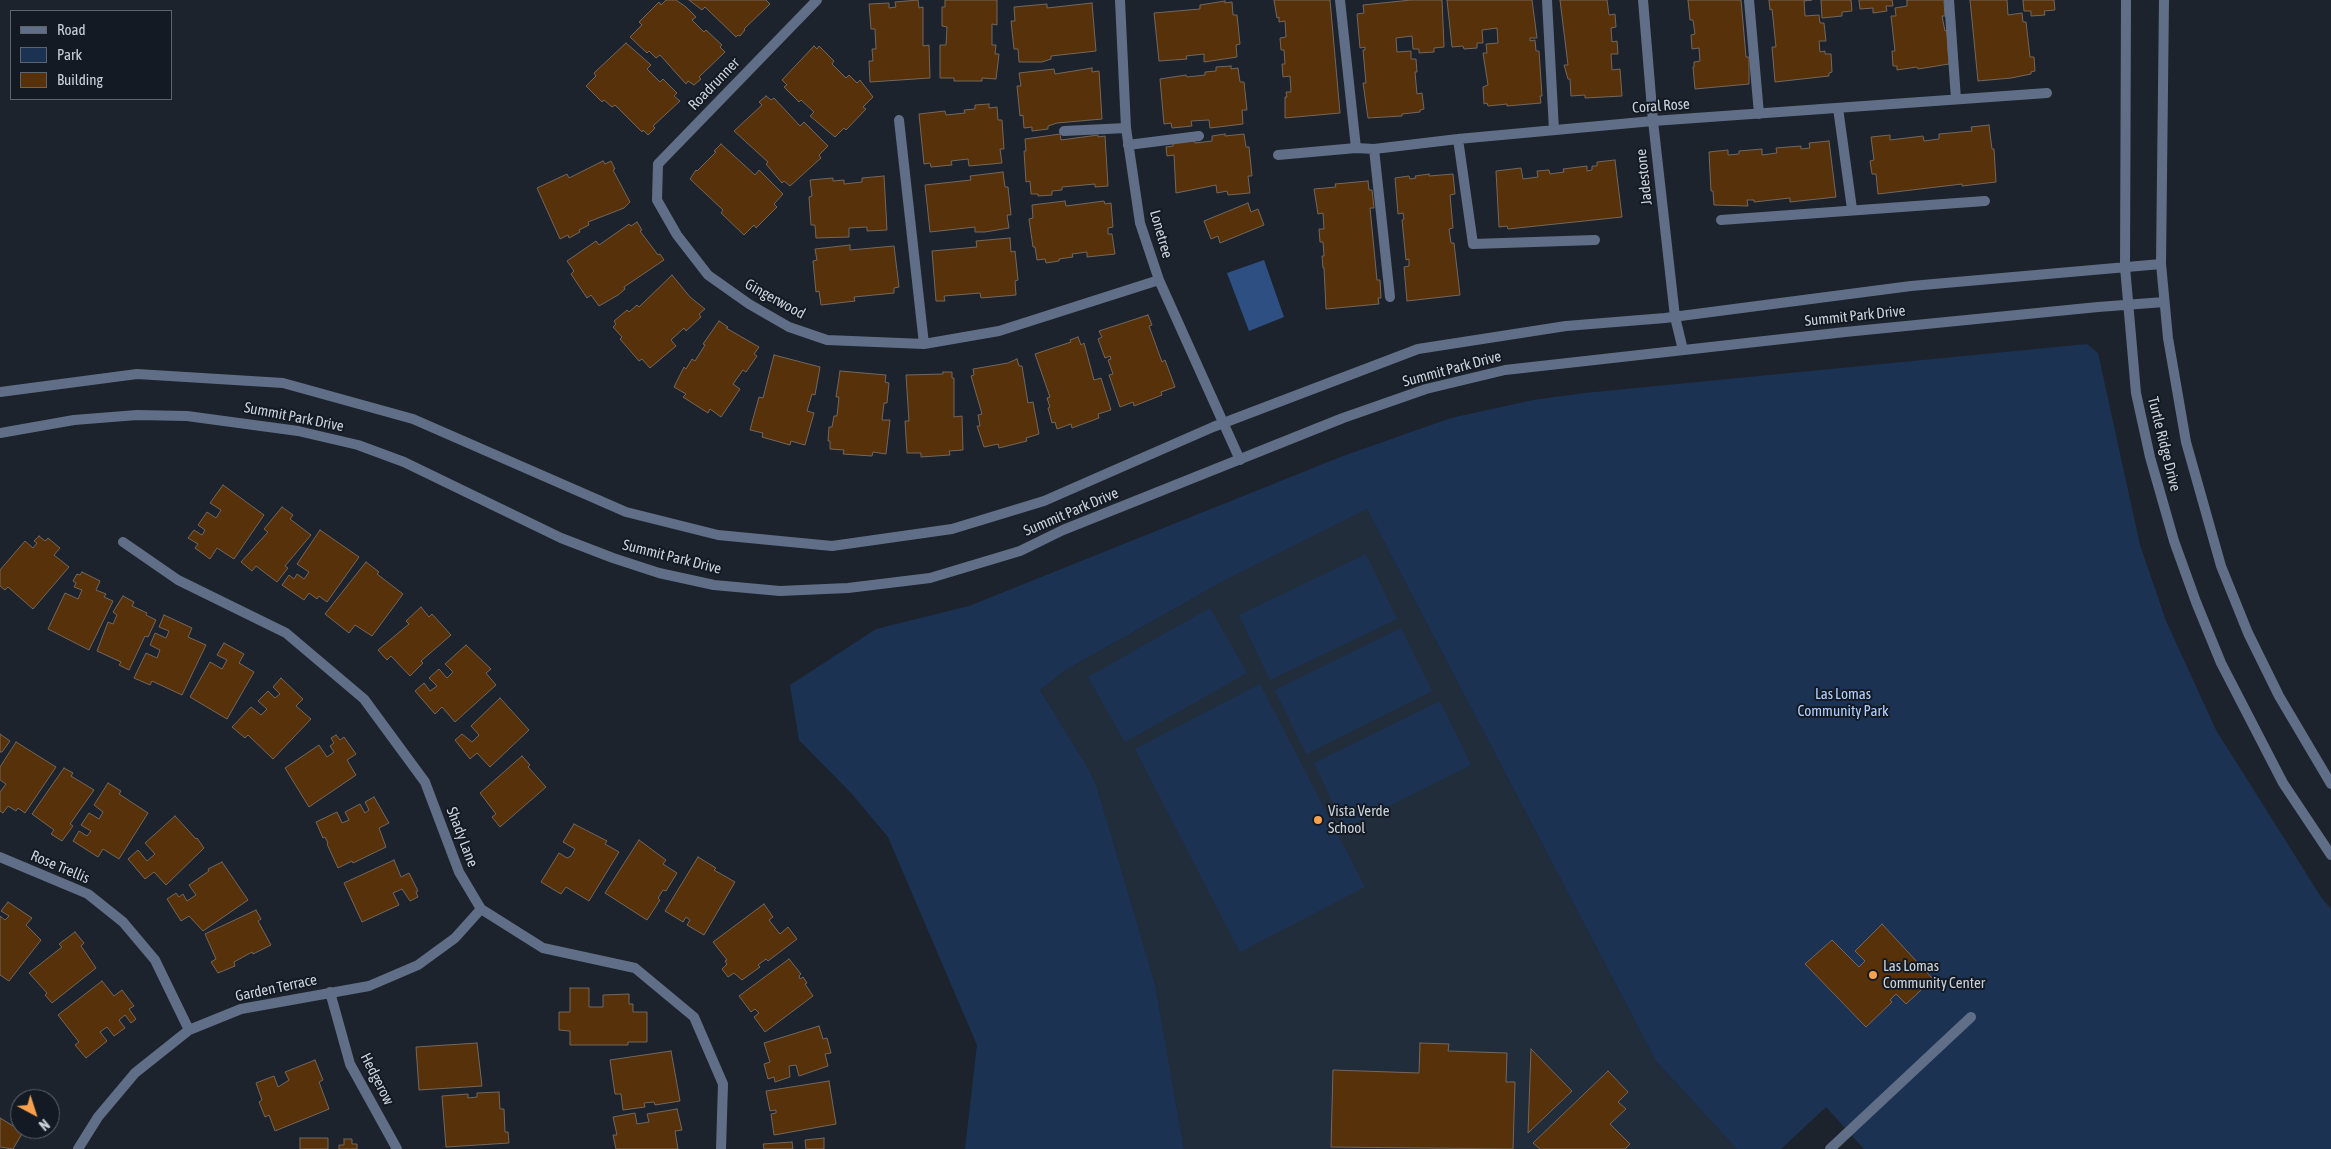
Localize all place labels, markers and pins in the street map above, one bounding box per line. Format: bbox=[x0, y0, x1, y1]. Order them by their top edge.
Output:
place label: Vista Verde School bbox=[1328, 802, 1389, 837]
marker: Vista Verde School bbox=[1312, 814, 1324, 826]
place label: Las Lomas Community Center bbox=[1883, 957, 1985, 992]
marker: Las Lomas Community Center bbox=[1867, 969, 1879, 981]

